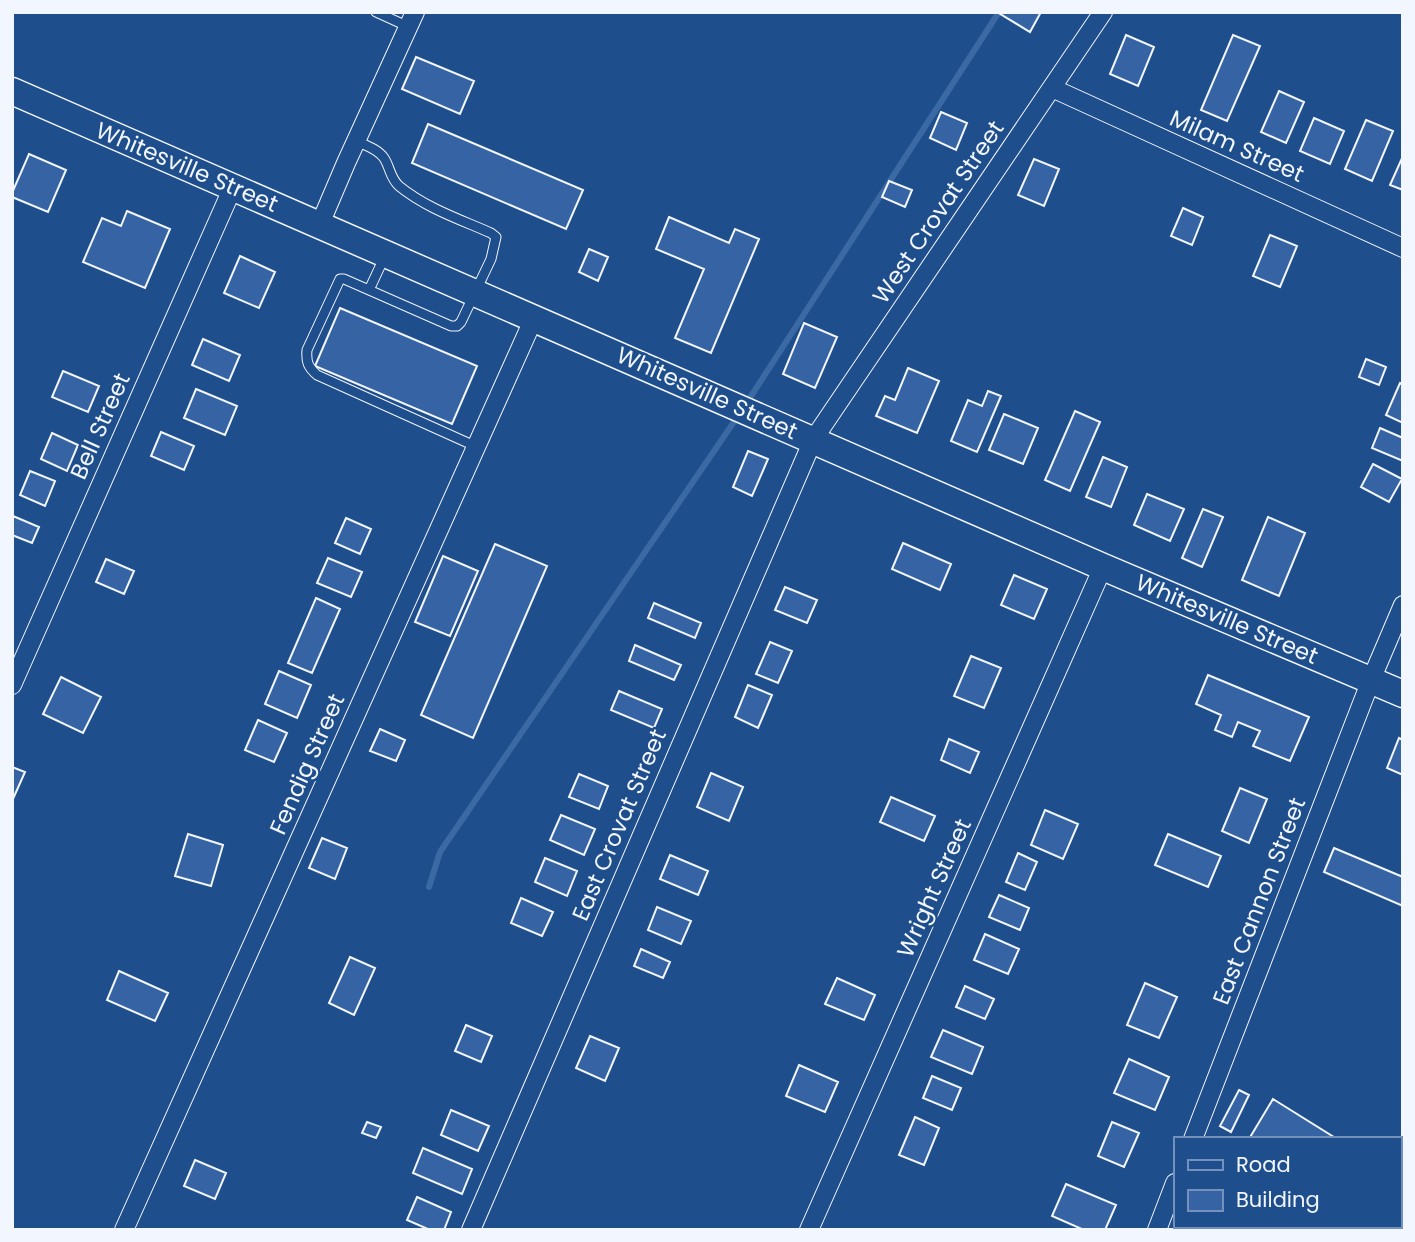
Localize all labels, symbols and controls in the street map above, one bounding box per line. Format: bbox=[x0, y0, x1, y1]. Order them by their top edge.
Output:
street label: Milam Street bbox=[1165, 102, 1309, 190]
street label: Whitesville Street bbox=[91, 114, 283, 220]
street label: West Crovat Street bbox=[865, 114, 1011, 310]
street label: Whitesville Street bbox=[611, 339, 803, 447]
street label: Bell Street bbox=[62, 368, 138, 484]
street label: Whitesville Street bbox=[1131, 566, 1323, 672]
street label: Fendig Street bbox=[262, 689, 352, 839]
street label: East Crovat Street bbox=[564, 724, 674, 926]
street label: East Cannon Street bbox=[1205, 793, 1313, 1009]
street label: Wright Street bbox=[889, 814, 979, 962]
legend bbox=[1174, 1137, 1401, 1228]
text: Road bbox=[1236, 1150, 1291, 1179]
text: Building bbox=[1236, 1185, 1320, 1214]

